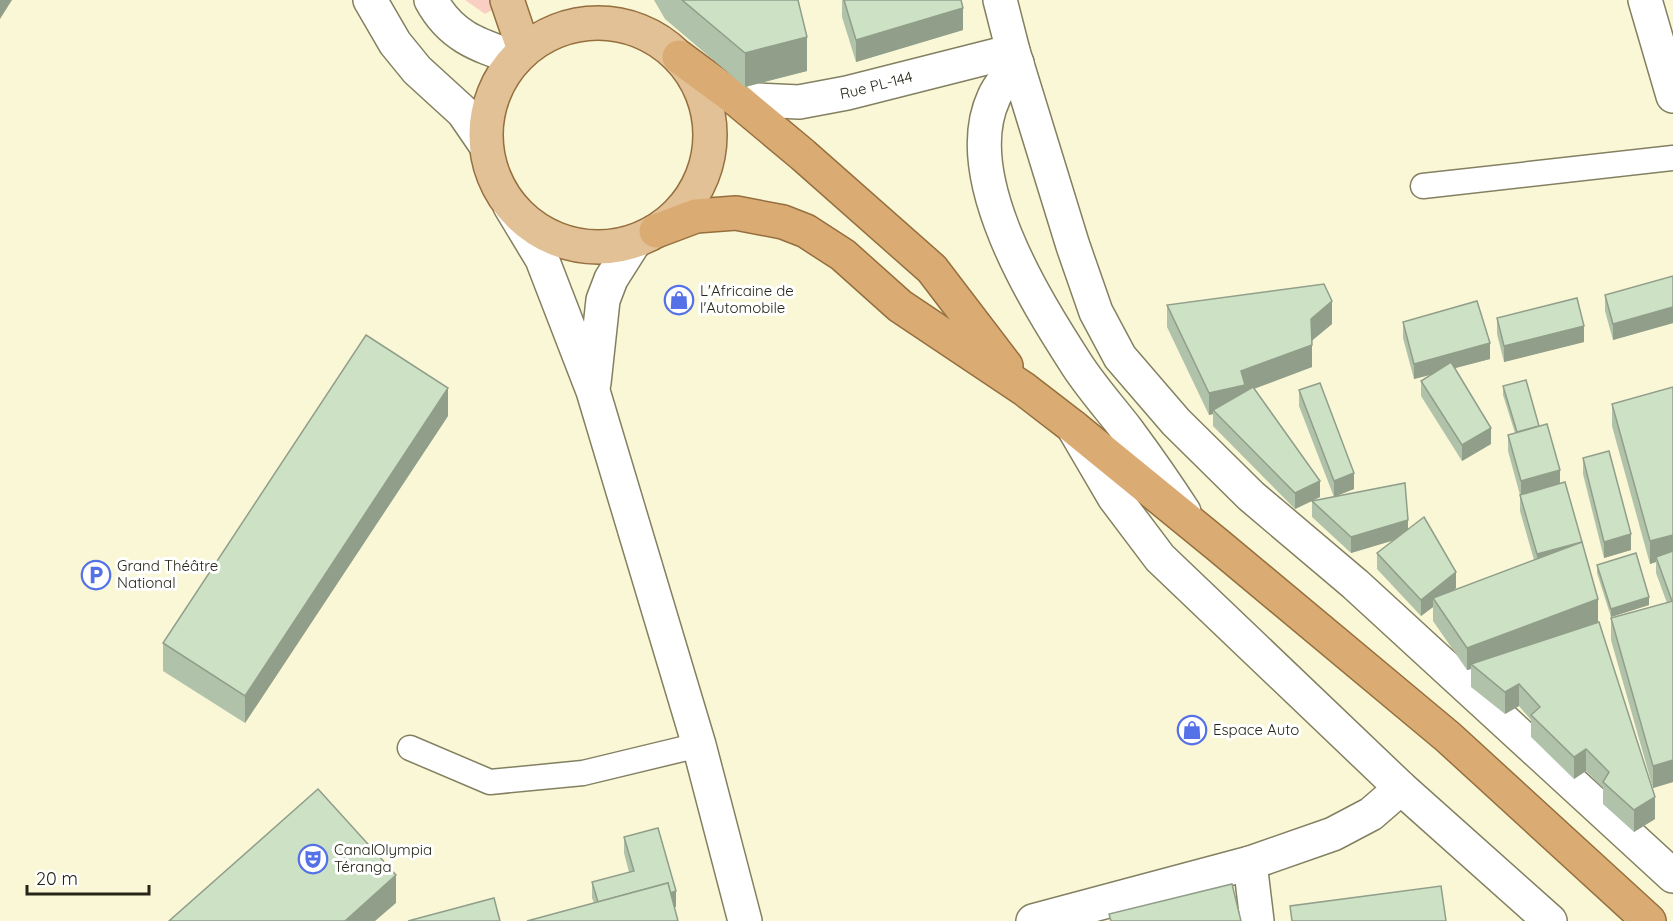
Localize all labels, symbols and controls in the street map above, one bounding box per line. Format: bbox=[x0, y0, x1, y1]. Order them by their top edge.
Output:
street label: Rue PL-144 bbox=[838, 67, 914, 103]
place label: L'Africaine de l'Automobile bbox=[700, 281, 794, 317]
shop icon: L'Africaine de l'Automobile bbox=[663, 284, 695, 316]
place label: Grand Théâtre National bbox=[117, 556, 218, 592]
parking icon: Grand Théâtre National bbox=[80, 559, 112, 591]
shop icon: Espace Auto bbox=[1176, 714, 1208, 746]
place label: Espace Auto bbox=[1213, 720, 1299, 739]
place label: CanalOlympia Téranga bbox=[334, 840, 432, 876]
theatre icon: CanalOlympia Téranga bbox=[297, 843, 329, 875]
scale bar bbox=[27, 858, 148, 896]
text: 20 m bbox=[36, 867, 78, 890]

